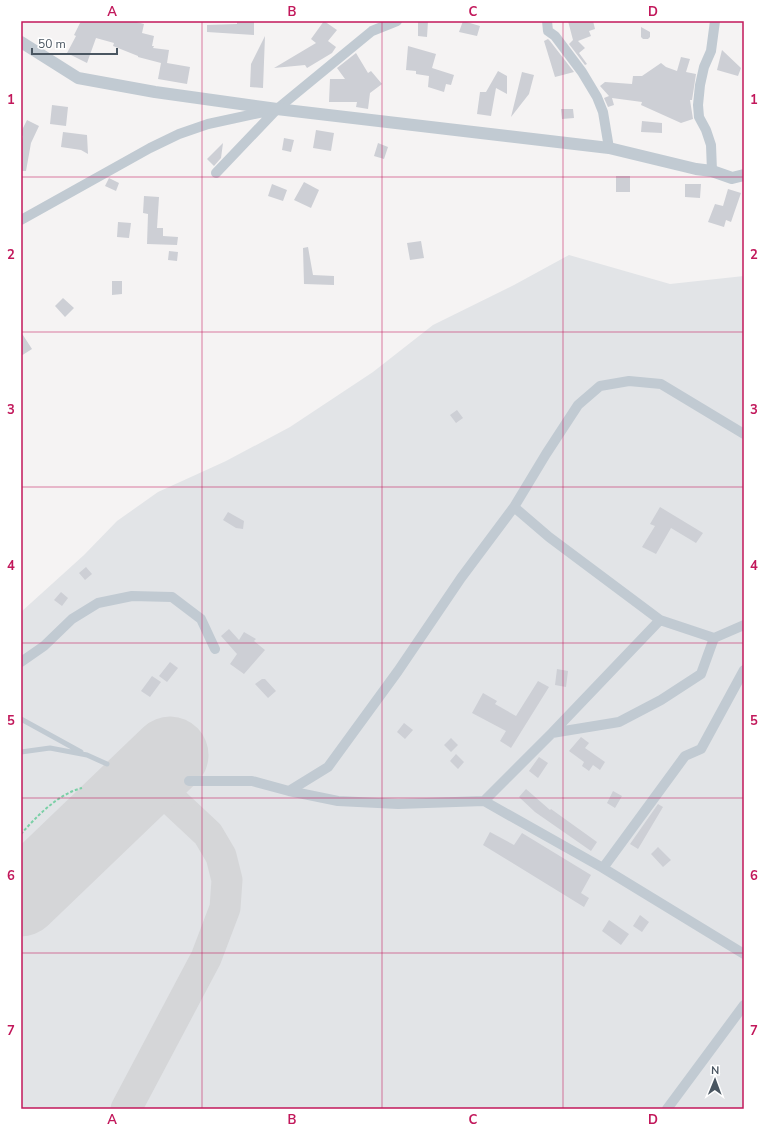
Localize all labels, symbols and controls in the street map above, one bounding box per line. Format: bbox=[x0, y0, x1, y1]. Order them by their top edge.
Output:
text: A bbox=[107, 3, 117, 21]
text: B bbox=[288, 3, 297, 21]
text: C bbox=[469, 3, 478, 21]
text: D bbox=[648, 3, 658, 21]
scale bar bbox=[32, 30, 117, 56]
text: 50 m bbox=[38, 36, 66, 52]
text: 1 bbox=[7, 91, 15, 109]
text: 1 bbox=[750, 91, 758, 109]
text: 2 bbox=[7, 246, 15, 264]
text: 2 bbox=[750, 246, 758, 264]
text: 3 bbox=[7, 401, 15, 419]
text: 3 bbox=[750, 401, 758, 419]
text: 4 bbox=[7, 557, 15, 575]
text: 4 bbox=[750, 557, 758, 575]
text: 5 bbox=[7, 712, 15, 730]
text: 5 bbox=[750, 712, 758, 730]
text: 6 bbox=[7, 867, 15, 885]
text: 6 bbox=[750, 867, 758, 885]
text: 7 bbox=[7, 1022, 15, 1040]
text: 7 bbox=[750, 1022, 758, 1040]
north arrow bbox=[695, 1060, 735, 1100]
text: N bbox=[711, 1063, 719, 1078]
text: A bbox=[107, 1111, 117, 1129]
text: B bbox=[288, 1111, 297, 1129]
text: C bbox=[469, 1111, 478, 1129]
text: D bbox=[648, 1111, 658, 1129]

